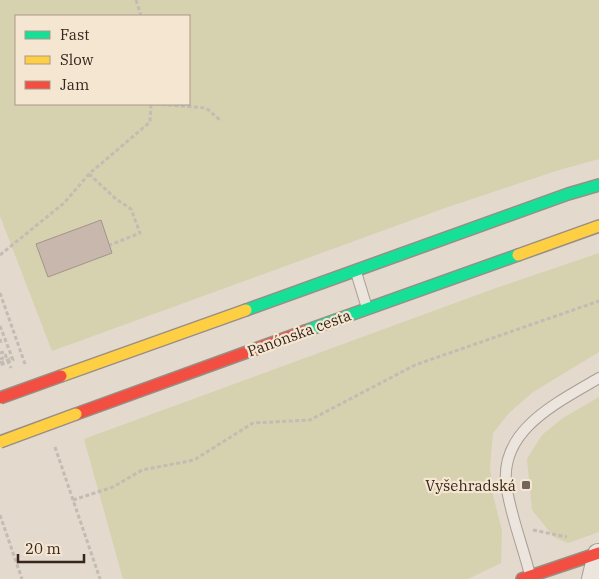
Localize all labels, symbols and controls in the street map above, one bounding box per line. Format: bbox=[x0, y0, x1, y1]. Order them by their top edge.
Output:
legend bbox=[15, 15, 190, 105]
text: Fast bbox=[60, 25, 90, 44]
text: Slow bbox=[60, 50, 94, 69]
text: Jam bbox=[60, 75, 89, 94]
street label: Panónska cesta bbox=[245, 305, 353, 361]
place label: Vyšehradská bbox=[425, 476, 516, 495]
marker: Vyšehradská bbox=[520, 479, 532, 491]
scale bar bbox=[18, 532, 84, 564]
text: 20 m bbox=[25, 539, 61, 558]

